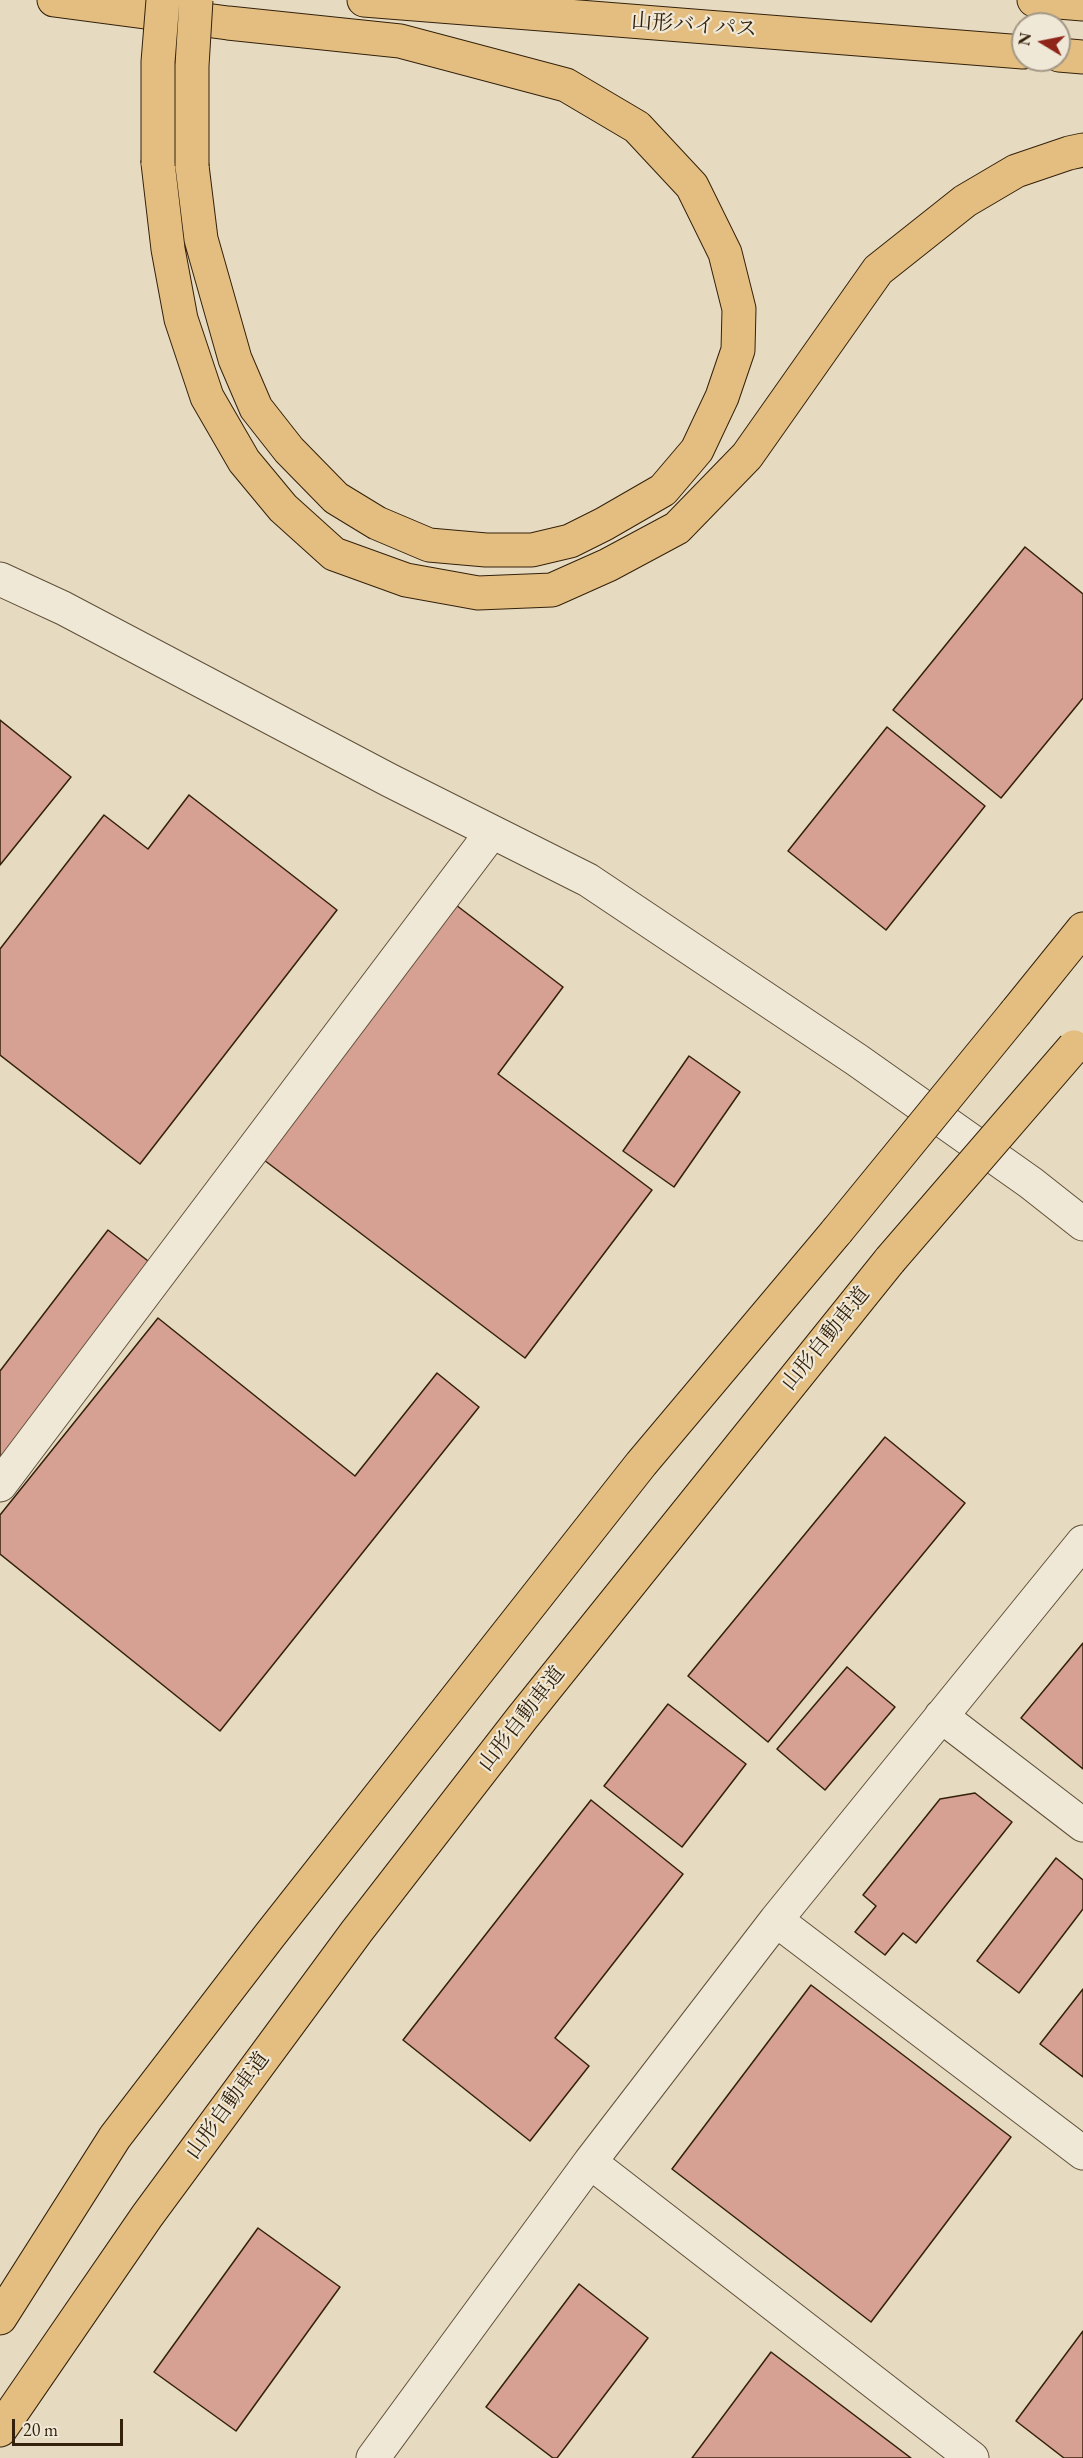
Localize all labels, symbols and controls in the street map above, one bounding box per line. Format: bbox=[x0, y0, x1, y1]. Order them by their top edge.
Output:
street label: 山形バイパス bbox=[630, 9, 758, 43]
north arrow bbox=[1011, 12, 1071, 72]
text: N bbox=[1013, 31, 1036, 47]
street label: 山形自動車道 bbox=[777, 1282, 875, 1396]
street label: 山形自動車道 bbox=[473, 1662, 571, 1776]
street label: 山形自動車道 bbox=[181, 2048, 275, 2164]
scale bar bbox=[15, 2407, 126, 2445]
text: 20 m bbox=[23, 2418, 58, 2441]

